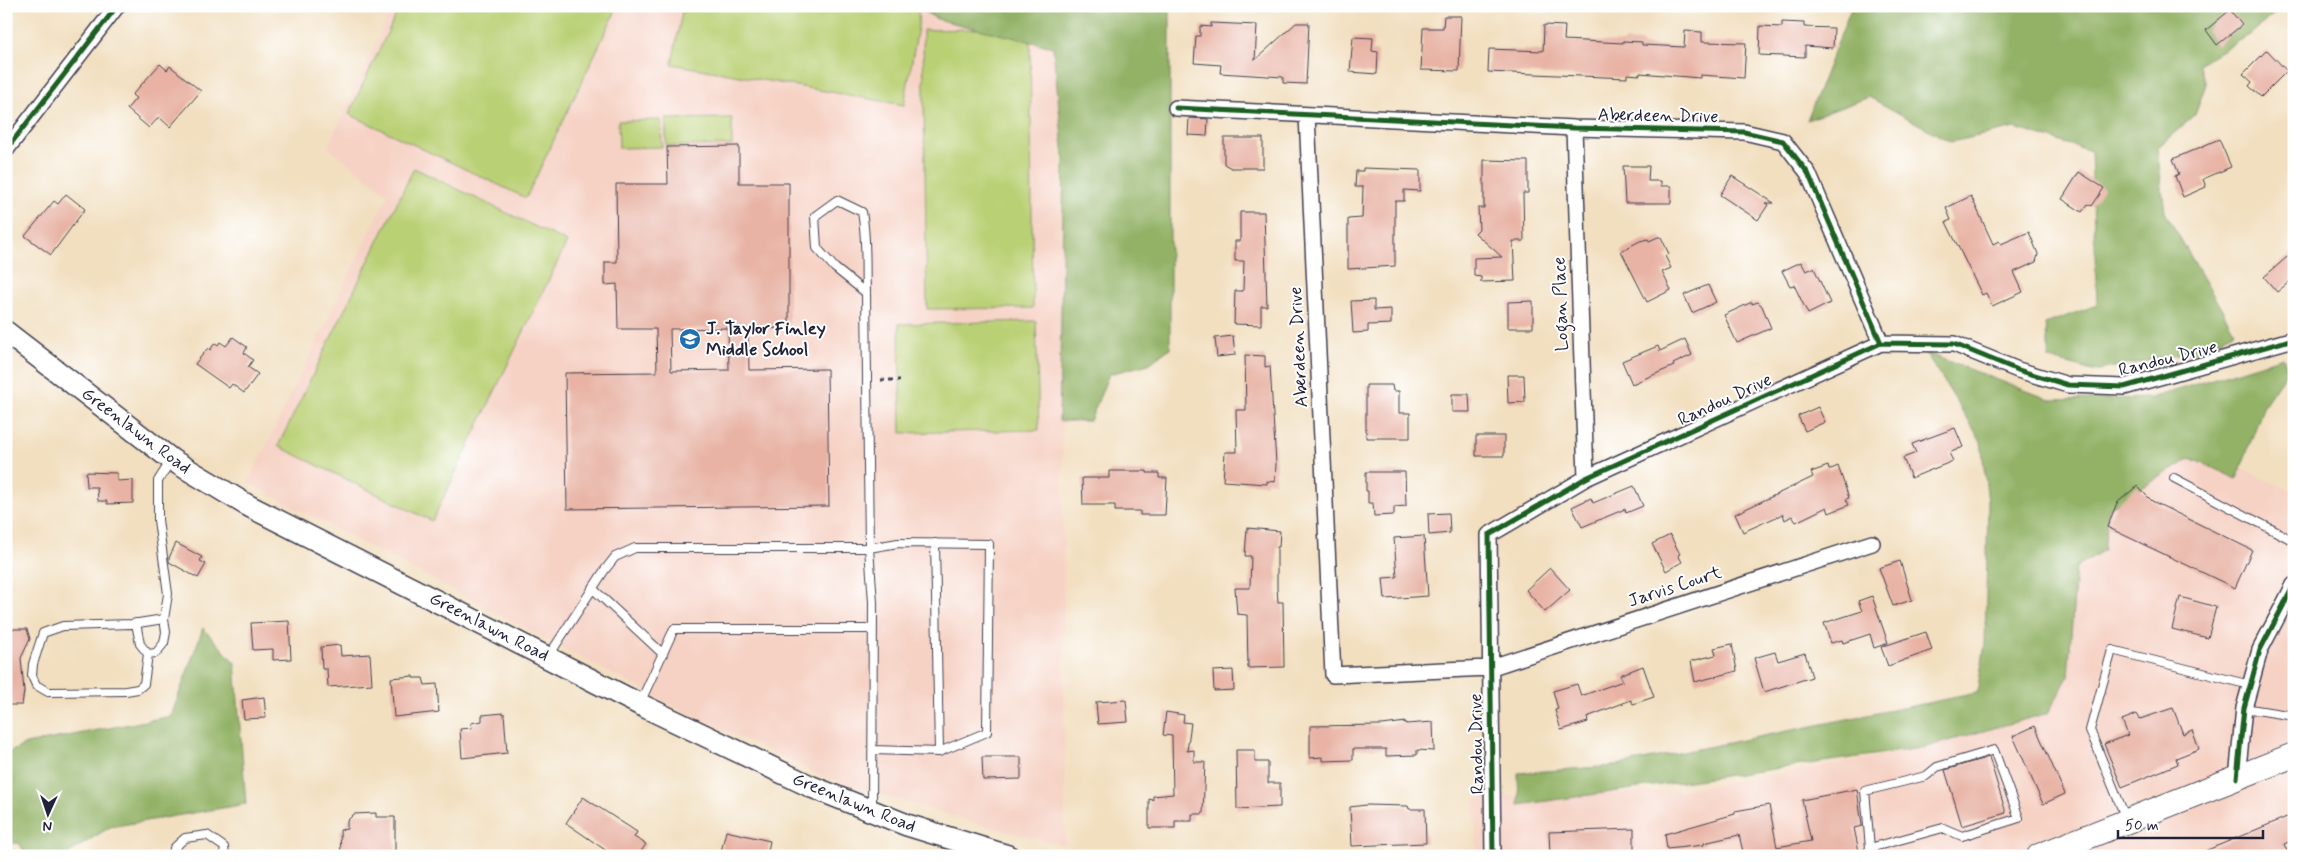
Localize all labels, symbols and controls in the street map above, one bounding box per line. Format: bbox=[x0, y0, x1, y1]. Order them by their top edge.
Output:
street label: Aberdeen Drive bbox=[1597, 103, 1719, 129]
street label: Logan Place bbox=[1547, 256, 1577, 352]
street label: Aberdeen Drive bbox=[1284, 286, 1314, 408]
place label: J. Taylor Finley Middle School bbox=[706, 317, 826, 362]
school or university icon: J. Taylor Finley Middle School bbox=[678, 327, 702, 351]
street label: Randou Drive bbox=[2116, 335, 2220, 383]
street label: Randou Drive bbox=[1674, 368, 1776, 432]
street label: Greenlawn Road bbox=[76, 382, 196, 480]
street label: Jarvis Court bbox=[1625, 561, 1725, 613]
street label: Greenlawn Road bbox=[425, 587, 553, 667]
street label: Randou Drive bbox=[1464, 693, 1490, 795]
street label: Greenlawn Road bbox=[789, 767, 919, 839]
north arrow bbox=[22, 790, 72, 840]
scale bar bbox=[2118, 807, 2262, 839]
text: 50 m bbox=[2125, 816, 2159, 836]
text: N bbox=[42, 817, 53, 835]

